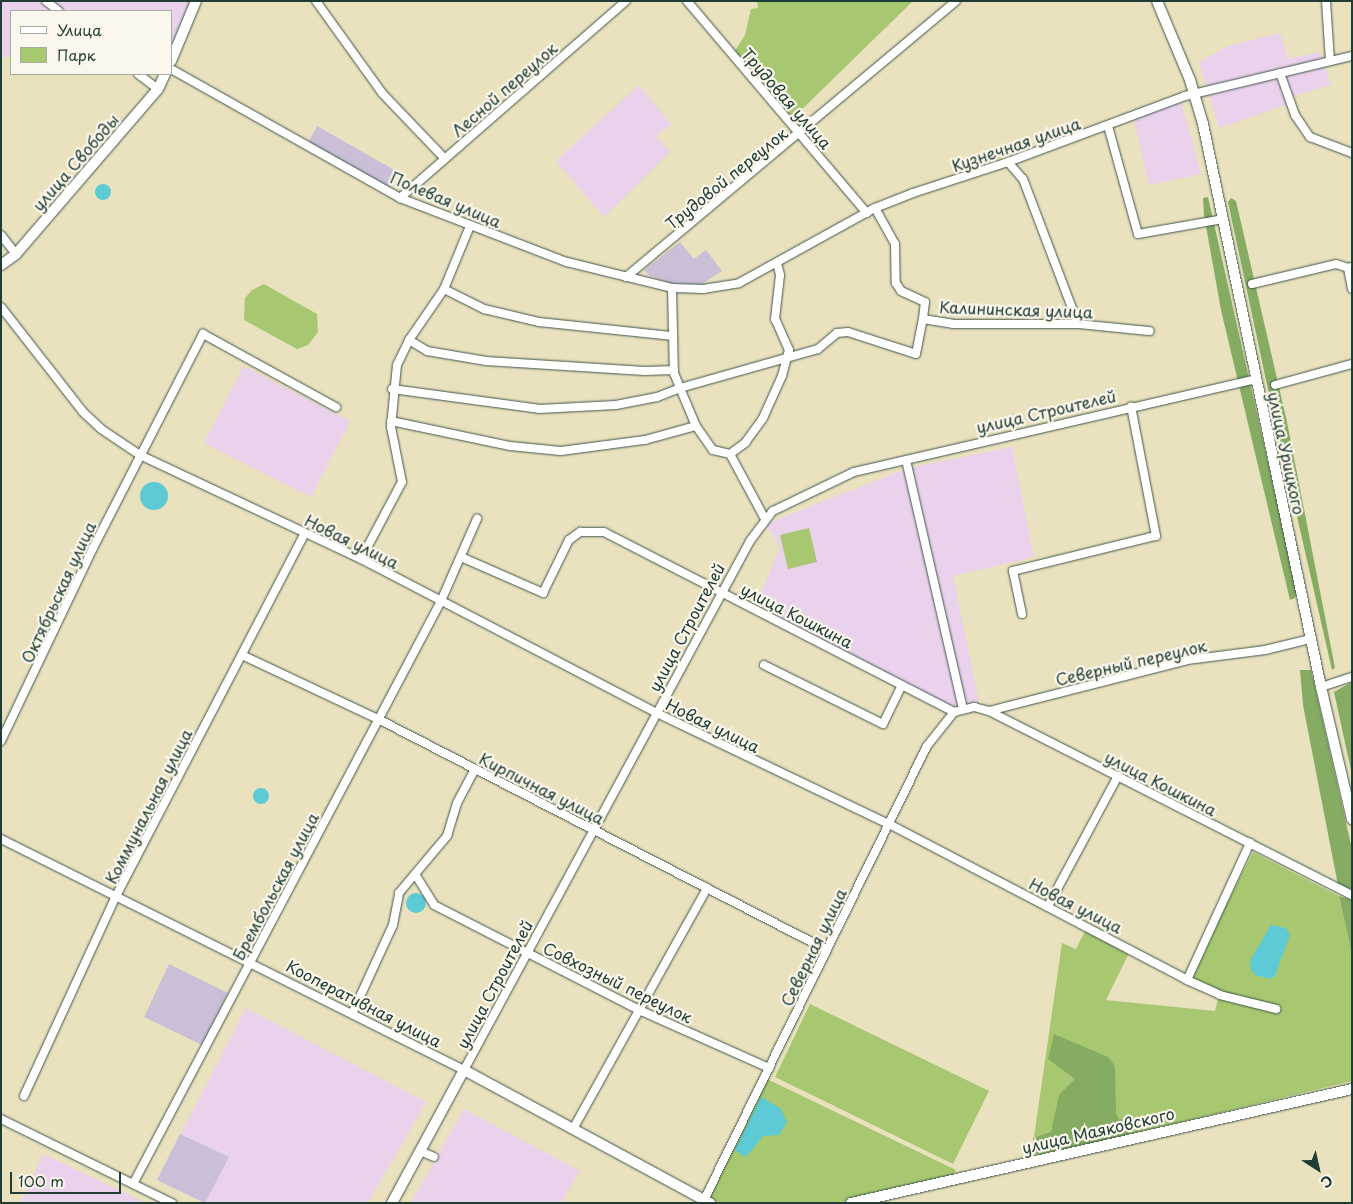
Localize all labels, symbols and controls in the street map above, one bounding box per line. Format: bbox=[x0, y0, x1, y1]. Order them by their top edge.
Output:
legend bbox=[10, 10, 172, 75]
text: Улица bbox=[57, 18, 102, 41]
street label: Лесной переулок bbox=[447, 38, 561, 140]
text: Парк bbox=[57, 43, 96, 66]
street label: Трудовая улица bbox=[738, 43, 836, 153]
street label: улица Свободы bbox=[27, 109, 123, 215]
street label: Кузнечная улица bbox=[949, 113, 1083, 175]
street label: Трудовой переулок bbox=[661, 123, 791, 233]
street label: Полевая улица bbox=[388, 167, 504, 231]
street label: Калининская улица bbox=[938, 297, 1094, 321]
street label: улица Строителей bbox=[974, 385, 1118, 437]
street label: улица Урицкого bbox=[1264, 389, 1310, 517]
street label: Новая улица bbox=[302, 510, 402, 572]
street label: Октябрьская улица bbox=[16, 518, 100, 666]
street label: улица Строителей bbox=[644, 559, 728, 695]
street label: улица Кошкина bbox=[737, 578, 857, 652]
street label: Северный переулок bbox=[1053, 635, 1209, 689]
street label: Новая улица bbox=[663, 694, 763, 756]
street label: Коммунальная улица bbox=[100, 725, 196, 887]
street label: улица Кошкина bbox=[1101, 746, 1221, 820]
street label: Кирпичная улица bbox=[476, 748, 608, 828]
street label: Брембольская улица bbox=[228, 808, 322, 964]
street label: Новая улица bbox=[1026, 873, 1126, 937]
street label: Северная улица bbox=[776, 885, 850, 1009]
street label: улица Строителей bbox=[452, 916, 536, 1052]
street label: Совхозный переулок bbox=[540, 938, 696, 1026]
street label: Кооперативная улица bbox=[283, 955, 445, 1051]
street label: улица Маяковского bbox=[1020, 1103, 1176, 1157]
north arrow bbox=[1293, 1144, 1343, 1194]
scale bar bbox=[12, 1162, 124, 1194]
text: 100 m bbox=[18, 1169, 64, 1192]
text: С bbox=[1317, 1170, 1337, 1193]

